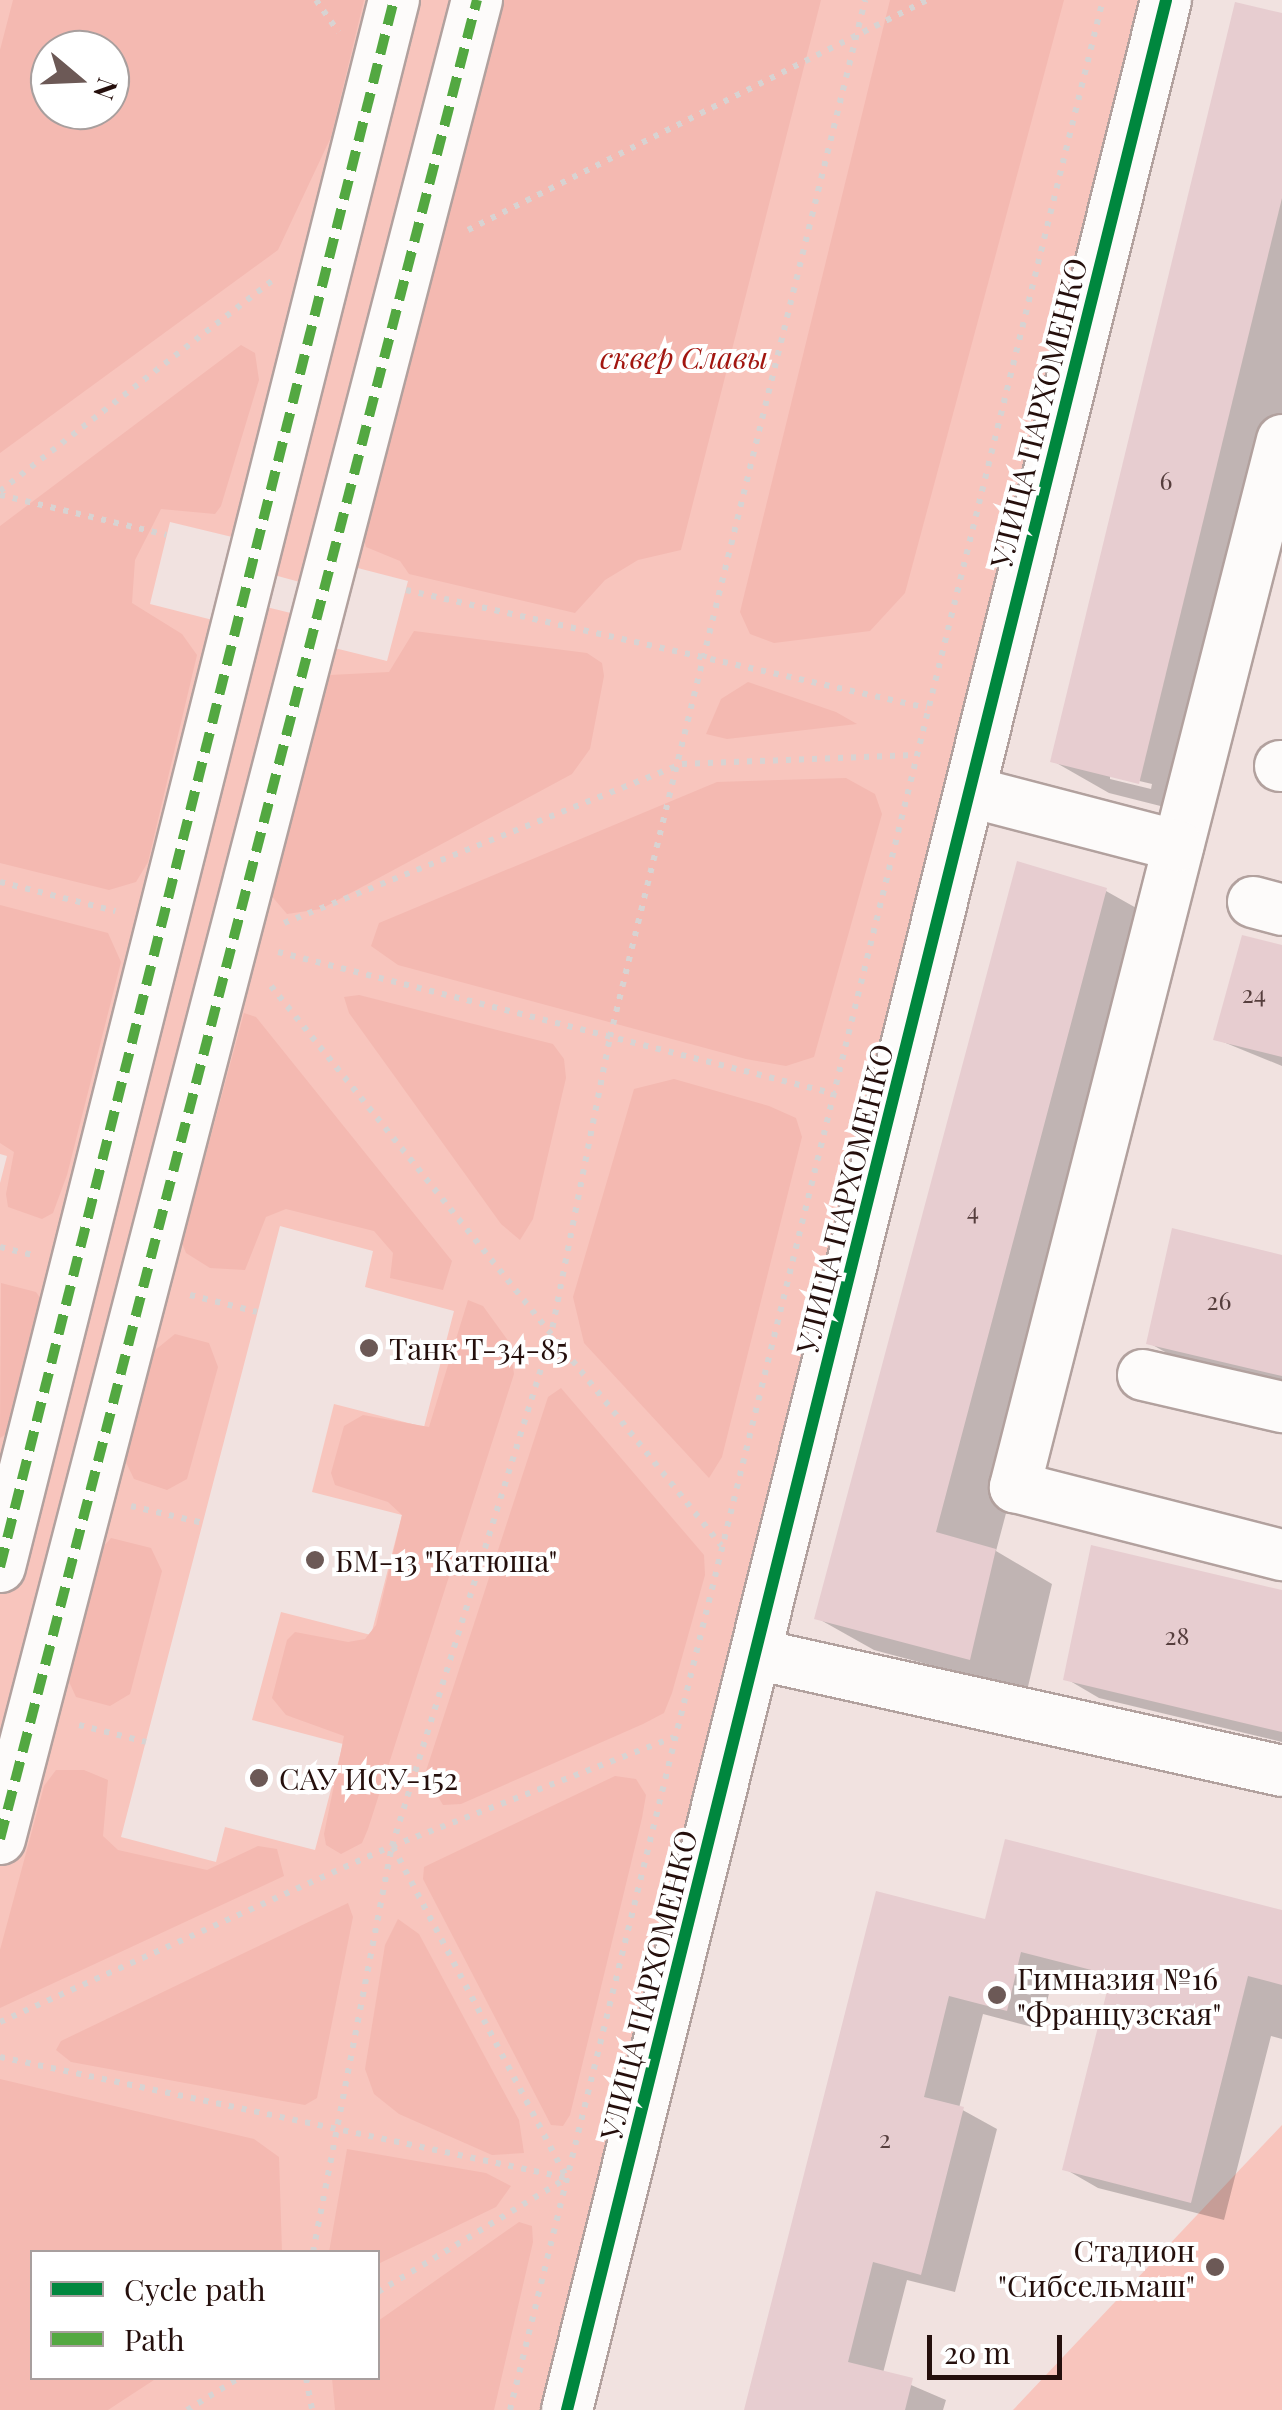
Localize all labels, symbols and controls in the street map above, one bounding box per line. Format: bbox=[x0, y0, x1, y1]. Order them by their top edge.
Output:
north arrow bbox=[30, 30, 130, 130]
text: N bbox=[86, 74, 128, 105]
street label: УЛИЦА ПАРХОМЕНКО bbox=[982, 254, 1094, 572]
park label: сквер Славы bbox=[600, 339, 768, 375]
house number: 6 bbox=[1160, 465, 1172, 495]
house number: 24 bbox=[1242, 978, 1266, 1008]
street label: УЛИЦА ПАРХОМЕНКО bbox=[788, 1040, 900, 1358]
house number: 4 bbox=[967, 1195, 979, 1225]
house number: 26 bbox=[1207, 1285, 1231, 1315]
place label: Танк Т-34-85 bbox=[389, 1330, 568, 1366]
marker: Танк Т-34-85 bbox=[358, 1337, 380, 1359]
place label: БМ-13 "Катюша" bbox=[335, 1542, 558, 1578]
marker: БМ-13 "Катюша" bbox=[304, 1549, 326, 1571]
house number: 28 bbox=[1165, 1620, 1189, 1650]
place label: САУ ИСУ-152 bbox=[279, 1760, 458, 1796]
marker: САУ ИСУ-152 bbox=[248, 1767, 270, 1789]
street label: УЛИЦА ПАРХОМЕНКО bbox=[592, 1826, 704, 2144]
place label: Гимназия №16 "Французская" bbox=[1017, 1960, 1221, 2030]
marker: Гимназия №16 "Французская" bbox=[986, 1984, 1008, 2006]
house number: 2 bbox=[879, 2123, 891, 2153]
place label: Стадион "Сибсельмаш" bbox=[998, 2232, 1195, 2302]
legend bbox=[30, 2250, 380, 2380]
marker: Стадион "Сибсельмаш" bbox=[1204, 2256, 1226, 2278]
text: Cycle path bbox=[124, 2269, 266, 2309]
scale bar bbox=[932, 2315, 1067, 2377]
text: Path bbox=[124, 2319, 185, 2359]
text: 20 m bbox=[944, 2332, 1010, 2372]

